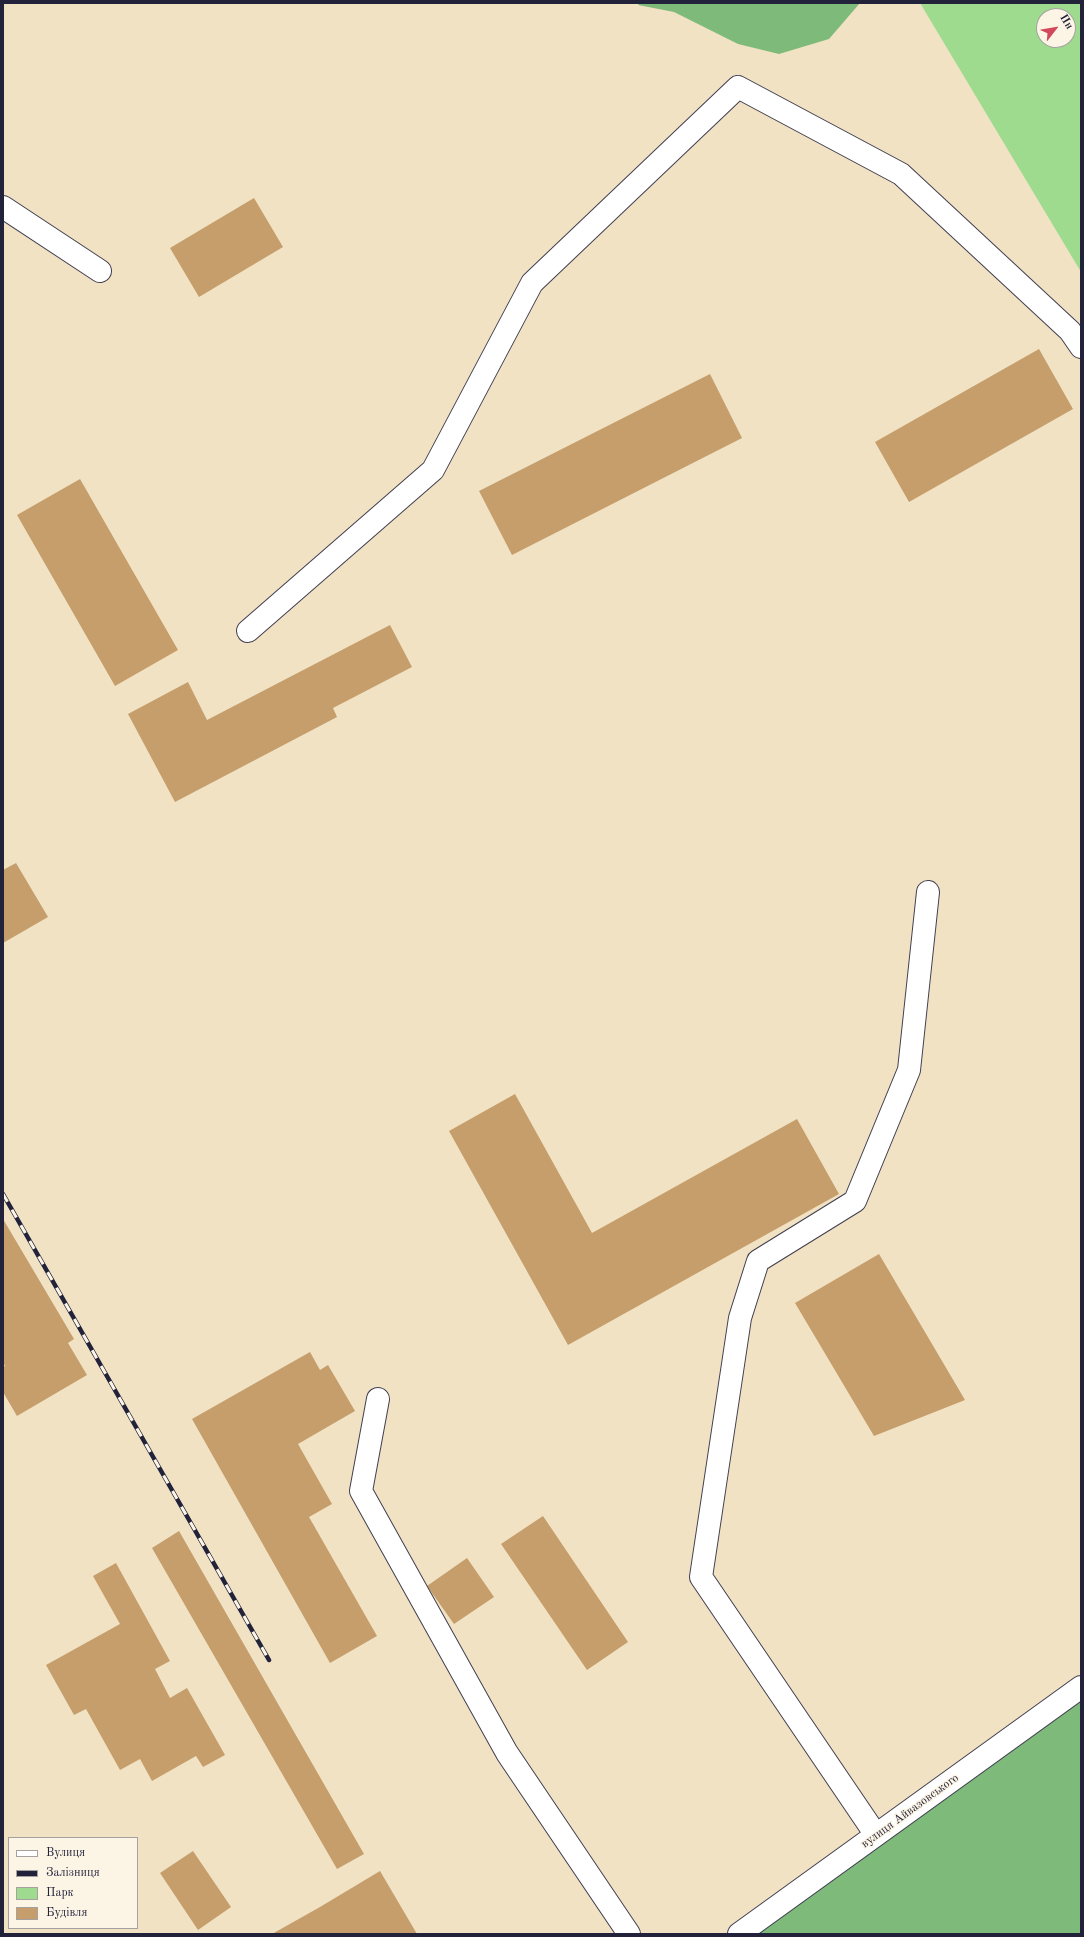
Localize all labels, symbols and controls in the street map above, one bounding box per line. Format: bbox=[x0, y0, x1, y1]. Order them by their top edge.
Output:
north arrow bbox=[1036, 8, 1076, 48]
text: Пн bbox=[1057, 13, 1074, 31]
street label: вулиця Айвазовського bbox=[858, 1771, 962, 1851]
legend bbox=[8, 1837, 138, 1929]
text: Вулиця bbox=[46, 1847, 85, 1859]
text: Залізниця bbox=[46, 1867, 100, 1879]
text: Парк bbox=[46, 1887, 74, 1899]
text: Будівля bbox=[46, 1907, 88, 1919]

